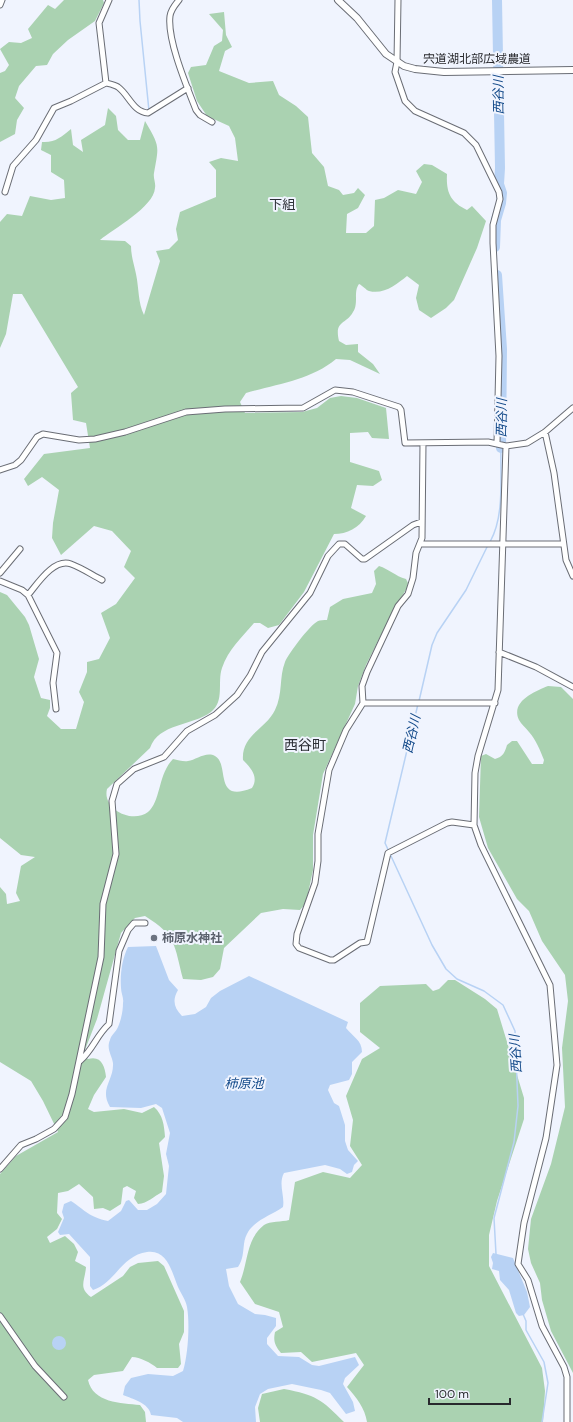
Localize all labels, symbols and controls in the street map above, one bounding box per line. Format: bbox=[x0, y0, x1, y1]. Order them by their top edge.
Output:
street label: 宍道湖北部広域農道 bbox=[423, 51, 531, 67]
water label: 西谷川 bbox=[490, 73, 507, 115]
district label: 下組 bbox=[269, 196, 295, 213]
water label: 西谷川 bbox=[493, 396, 510, 438]
water label: 西谷川 bbox=[399, 711, 425, 755]
district label: 西谷町 bbox=[284, 736, 326, 754]
place label: 柿原水神社 bbox=[162, 930, 222, 946]
marker: 柿原水神社 bbox=[149, 933, 159, 943]
water label: 西谷川 bbox=[506, 1032, 525, 1074]
water label: 柿原池 bbox=[224, 1075, 265, 1092]
scale bar bbox=[429, 1380, 510, 1406]
text: 100 m bbox=[435, 1386, 469, 1402]

